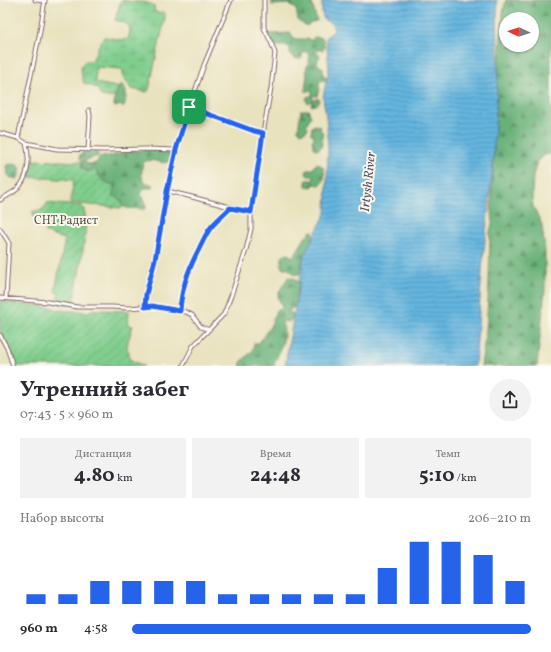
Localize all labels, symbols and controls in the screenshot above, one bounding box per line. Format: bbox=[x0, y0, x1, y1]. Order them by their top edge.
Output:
north arrow bbox=[499, 12, 539, 52]
map controls bbox=[499, 12, 539, 52]
pin bbox=[172, 90, 206, 124]
icon: arrive bbox=[178, 96, 200, 118]
water label: Irtysh River bbox=[357, 151, 381, 213]
park label: СНТ Радист bbox=[34, 213, 98, 229]
text: Утренний забег bbox=[20, 375, 189, 406]
button: share bbox=[489, 379, 531, 421]
text: 07:43 · 5 × 960 m bbox=[20, 406, 113, 424]
text: Дистанция bbox=[75, 447, 131, 462]
text: Время bbox=[260, 447, 291, 462]
text: Темп bbox=[435, 447, 460, 462]
text: 4.80 bbox=[74, 462, 115, 490]
text: 24:48 bbox=[250, 462, 301, 490]
text: 5:10 bbox=[419, 462, 455, 490]
text: km bbox=[115, 471, 133, 486]
text: /km bbox=[455, 471, 477, 486]
text: Набор высоты bbox=[20, 510, 104, 528]
text: 206–210 m bbox=[468, 510, 531, 528]
text: 960 m bbox=[20, 620, 58, 638]
text: 4:58 bbox=[84, 620, 108, 638]

